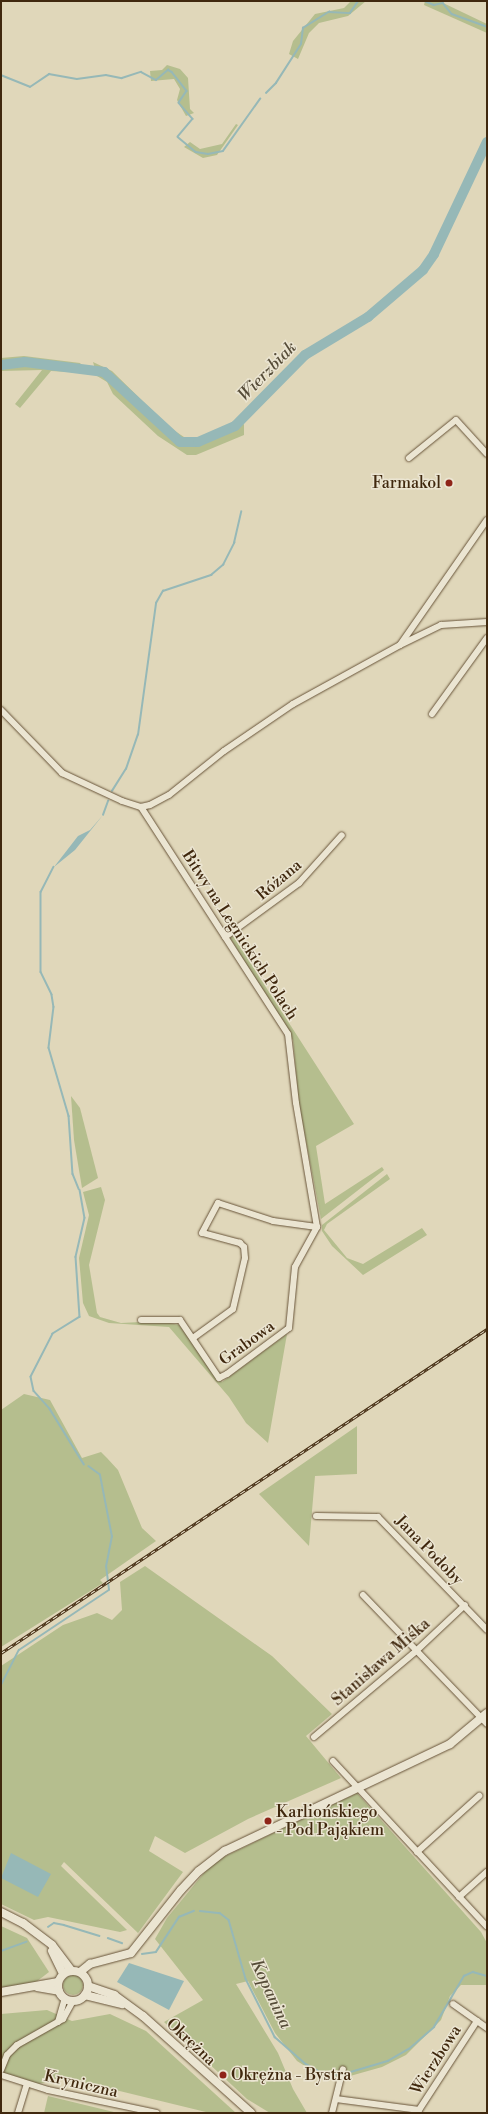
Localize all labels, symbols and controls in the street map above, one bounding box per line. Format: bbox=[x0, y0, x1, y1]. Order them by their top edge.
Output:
water label: Wierzbiak bbox=[234, 338, 302, 406]
place label: Farmakol bbox=[372, 473, 441, 493]
marker: Farmakol bbox=[444, 478, 454, 488]
street label: Bitwy na Legnickich Polach bbox=[178, 847, 302, 1023]
street label: Różana bbox=[252, 856, 306, 904]
street label: Grabowa bbox=[216, 1316, 278, 1370]
street label: Jana Podoby bbox=[391, 1511, 467, 1589]
street label: Stanisława Miśka bbox=[328, 1614, 434, 1710]
place label: Karliońskiego - Pod Pająkiem bbox=[276, 1802, 384, 1840]
marker: Karliońskiego - Pod Pająkiem bbox=[263, 1816, 273, 1826]
water label: Kopanina bbox=[245, 1956, 295, 2032]
street label: Okrężna bbox=[162, 2014, 220, 2070]
street label: Wierzbowa bbox=[406, 2022, 466, 2098]
place label: Okrężna - Bystra bbox=[231, 2065, 351, 2085]
street label: Kryniczna bbox=[42, 2066, 120, 2102]
marker: Okrężna - Bystra bbox=[218, 2070, 228, 2080]

